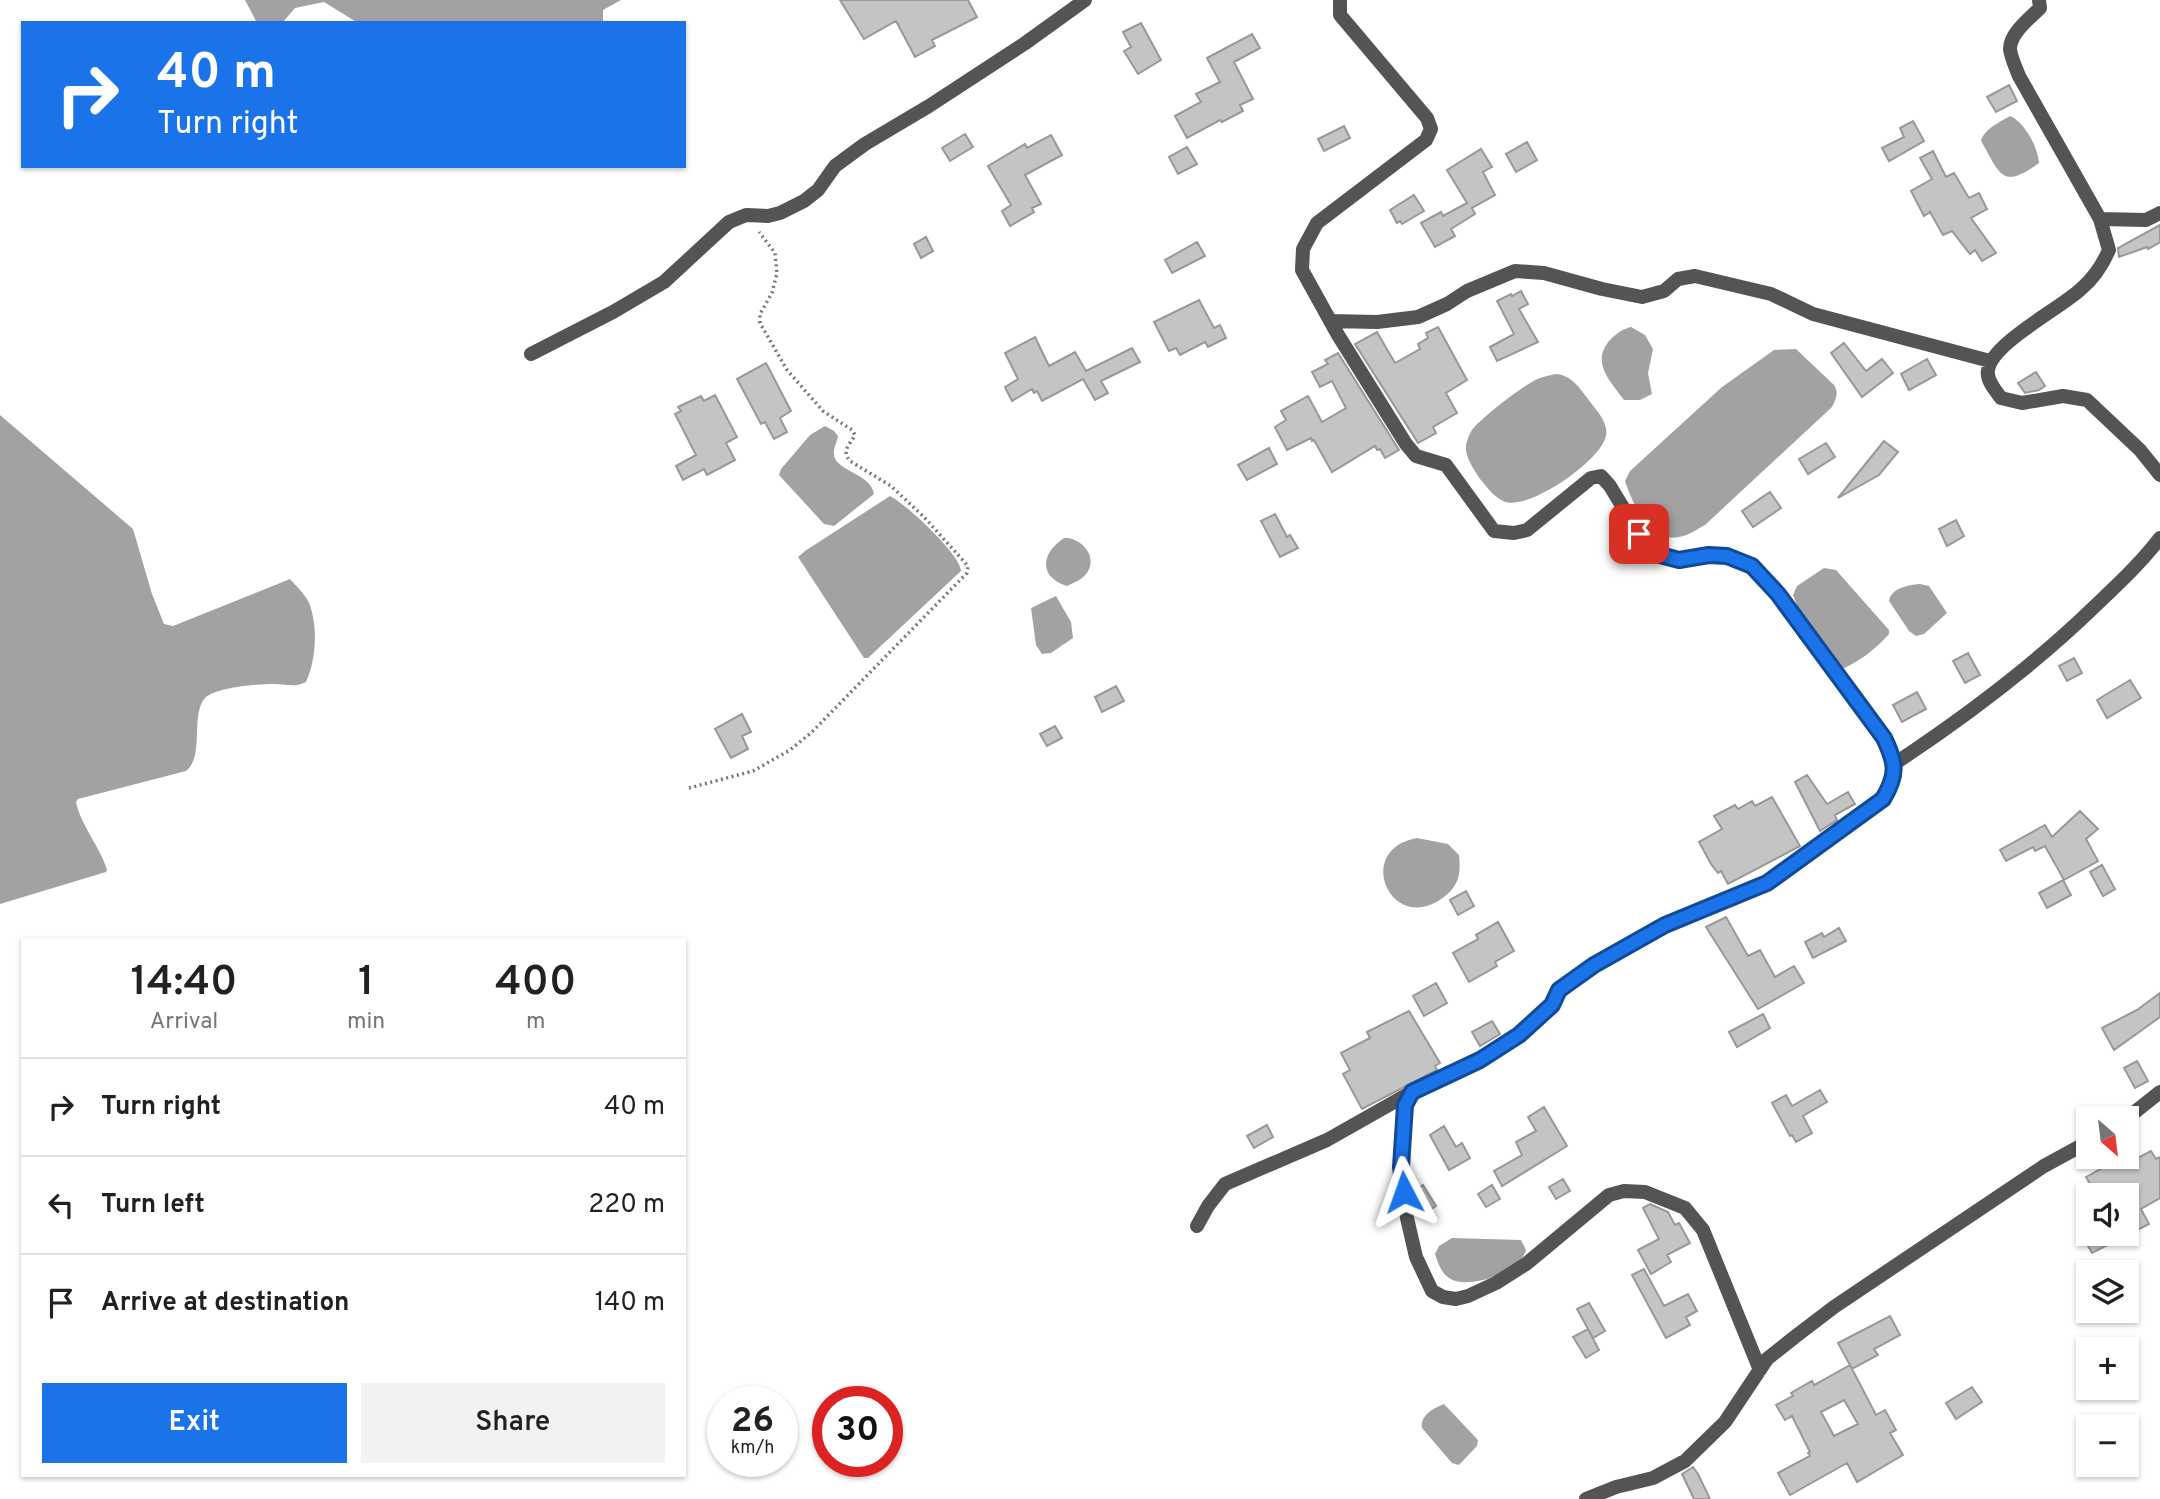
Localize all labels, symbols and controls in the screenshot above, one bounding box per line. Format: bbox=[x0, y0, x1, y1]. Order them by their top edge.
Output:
text: 40 m bbox=[157, 44, 276, 106]
icon: right bbox=[42, 49, 133, 140]
text: Turn right bbox=[157, 105, 299, 145]
pin bbox=[1609, 504, 1669, 564]
icon: arrive bbox=[1620, 515, 1658, 553]
text: 14:40 bbox=[131, 957, 237, 1010]
text: 1 bbox=[358, 957, 374, 1010]
text: 400 bbox=[495, 957, 576, 1010]
text: Arrival bbox=[150, 1008, 218, 1037]
text: min bbox=[347, 1008, 385, 1037]
text: m bbox=[526, 1008, 545, 1037]
icon: right bbox=[42, 1088, 80, 1126]
text: Turn right bbox=[101, 1091, 221, 1124]
text: 40 m bbox=[604, 1091, 665, 1124]
north arrow bbox=[2076, 1106, 2138, 1169]
map controls bbox=[2076, 1106, 2139, 1477]
position arrow bbox=[1367, 1155, 1441, 1229]
button: sound bbox=[2076, 1183, 2139, 1246]
icon: left bbox=[42, 1186, 80, 1224]
text: Turn left bbox=[101, 1189, 205, 1222]
text: 220 m bbox=[588, 1189, 665, 1222]
button: layers bbox=[2076, 1260, 2139, 1323]
icon: arrive bbox=[42, 1284, 80, 1322]
text: Arrive at destination bbox=[101, 1287, 349, 1320]
text: 140 m bbox=[595, 1287, 665, 1320]
button: + bbox=[2076, 1337, 2139, 1400]
button: Exit bbox=[42, 1383, 347, 1463]
button: Share bbox=[361, 1383, 665, 1463]
speed limit sign: 30 bbox=[812, 1386, 903, 1477]
text: 26 bbox=[731, 1400, 774, 1444]
button: − bbox=[2076, 1414, 2139, 1477]
text: km/h bbox=[731, 1437, 774, 1460]

